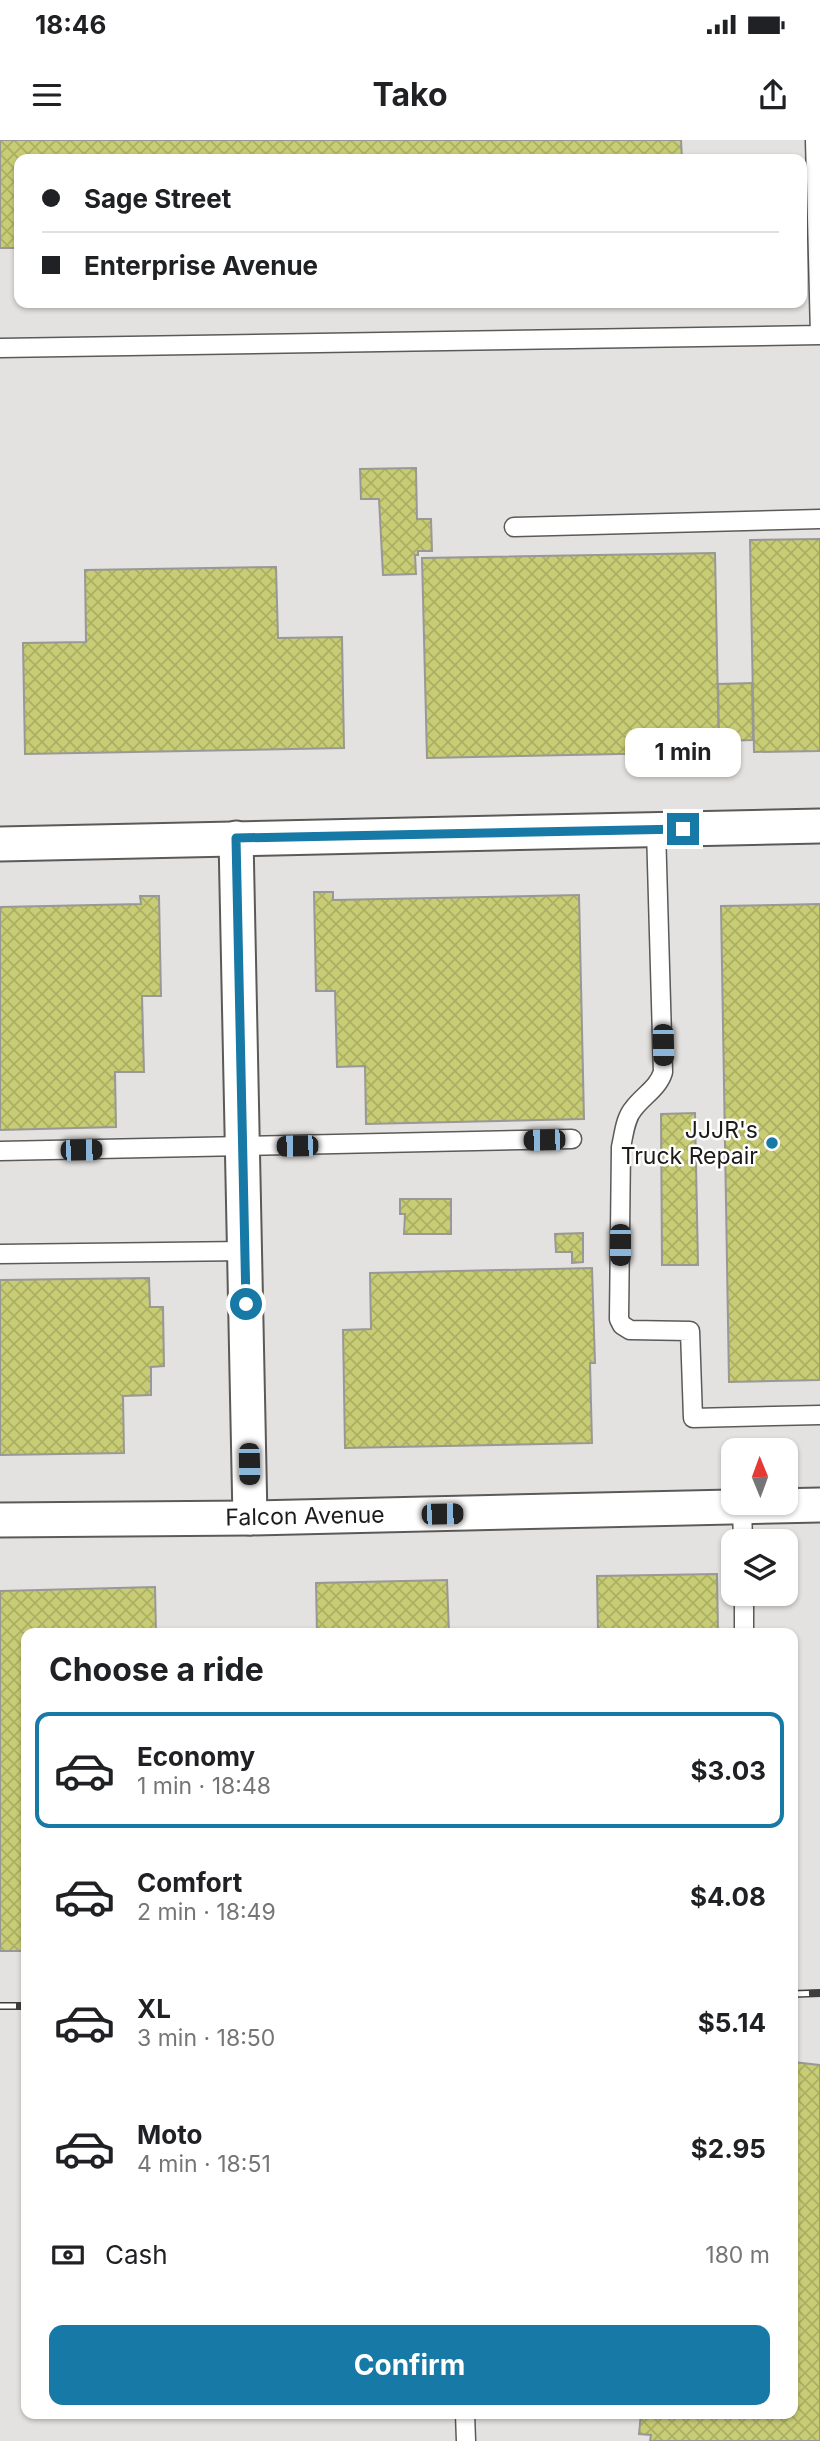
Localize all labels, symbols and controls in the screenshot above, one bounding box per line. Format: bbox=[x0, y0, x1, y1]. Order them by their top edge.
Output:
text: 18:46 bbox=[35, 9, 106, 40]
text: Tako bbox=[372, 75, 448, 114]
icon: menu bbox=[28, 76, 66, 114]
icon: share bbox=[754, 76, 792, 114]
text: Sage Street bbox=[84, 183, 231, 214]
text: Enterprise Avenue bbox=[84, 250, 318, 281]
callout: 1 min bbox=[625, 728, 741, 776]
text: 1 min bbox=[655, 738, 711, 766]
route end bbox=[667, 813, 699, 845]
car bbox=[653, 1024, 674, 1066]
place label: JJJR's Truck Repair bbox=[621, 1116, 758, 1170]
car bbox=[523, 1129, 566, 1151]
car bbox=[276, 1135, 319, 1157]
marker: JJJR's Truck Repair bbox=[764, 1135, 780, 1151]
car bbox=[60, 1139, 103, 1161]
car bbox=[610, 1224, 631, 1266]
route start bbox=[230, 1288, 262, 1320]
north arrow bbox=[721, 1438, 798, 1516]
map controls bbox=[721, 1438, 798, 1606]
car bbox=[239, 1443, 260, 1485]
street label: Falcon Avenue bbox=[225, 1501, 385, 1531]
car bbox=[421, 1503, 464, 1525]
button: layers bbox=[721, 1529, 798, 1606]
text: Choose a ride bbox=[49, 1650, 264, 1689]
icon: car bbox=[53, 1739, 116, 1802]
text: Economy bbox=[137, 1741, 255, 1772]
text: $3.03 bbox=[691, 1755, 766, 1786]
text: 1 min · 18:48 bbox=[137, 1772, 271, 1800]
icon: car bbox=[53, 1865, 116, 1928]
text: Comfort bbox=[137, 1867, 242, 1898]
text: $4.08 bbox=[690, 1881, 766, 1912]
text: 2 min · 18:49 bbox=[137, 1898, 276, 1926]
icon: car bbox=[53, 1991, 116, 2054]
text: XL bbox=[137, 1993, 171, 2024]
text: $5.14 bbox=[698, 2007, 766, 2038]
text: 3 min · 18:50 bbox=[137, 2024, 275, 2052]
icon: car bbox=[53, 2117, 116, 2180]
text: Moto bbox=[137, 2119, 202, 2150]
text: $2.95 bbox=[691, 2133, 766, 2164]
text: 4 min · 18:51 bbox=[137, 2150, 271, 2178]
icon: cash bbox=[49, 2236, 87, 2274]
text: Cash bbox=[105, 2239, 168, 2270]
text: 180 m bbox=[705, 2241, 770, 2269]
button: Confirm bbox=[49, 2325, 770, 2405]

